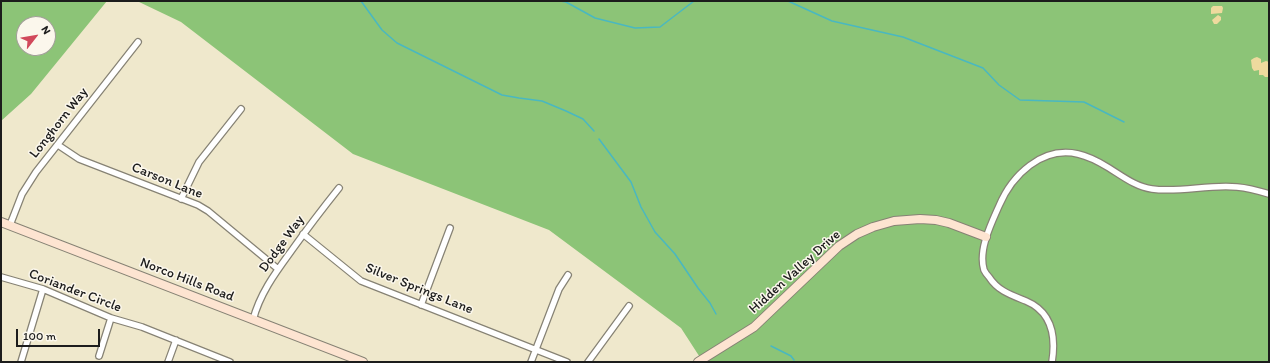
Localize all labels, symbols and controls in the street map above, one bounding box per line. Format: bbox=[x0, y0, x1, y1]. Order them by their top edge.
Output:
north arrow bbox=[16, 16, 56, 56]
text: N bbox=[38, 24, 53, 37]
street label: Longhorn Way bbox=[26, 84, 92, 162]
street label: Carson Lane bbox=[129, 159, 205, 203]
street label: Dodge Way bbox=[256, 212, 308, 276]
street label: Hidden Valley Drive bbox=[746, 227, 844, 317]
street label: Norco Hills Road bbox=[137, 254, 237, 306]
street label: Silver Springs Lane bbox=[363, 260, 475, 318]
street label: Coriander Circle bbox=[26, 266, 124, 316]
scale bar bbox=[18, 321, 102, 347]
text: 100 m bbox=[23, 329, 56, 343]

